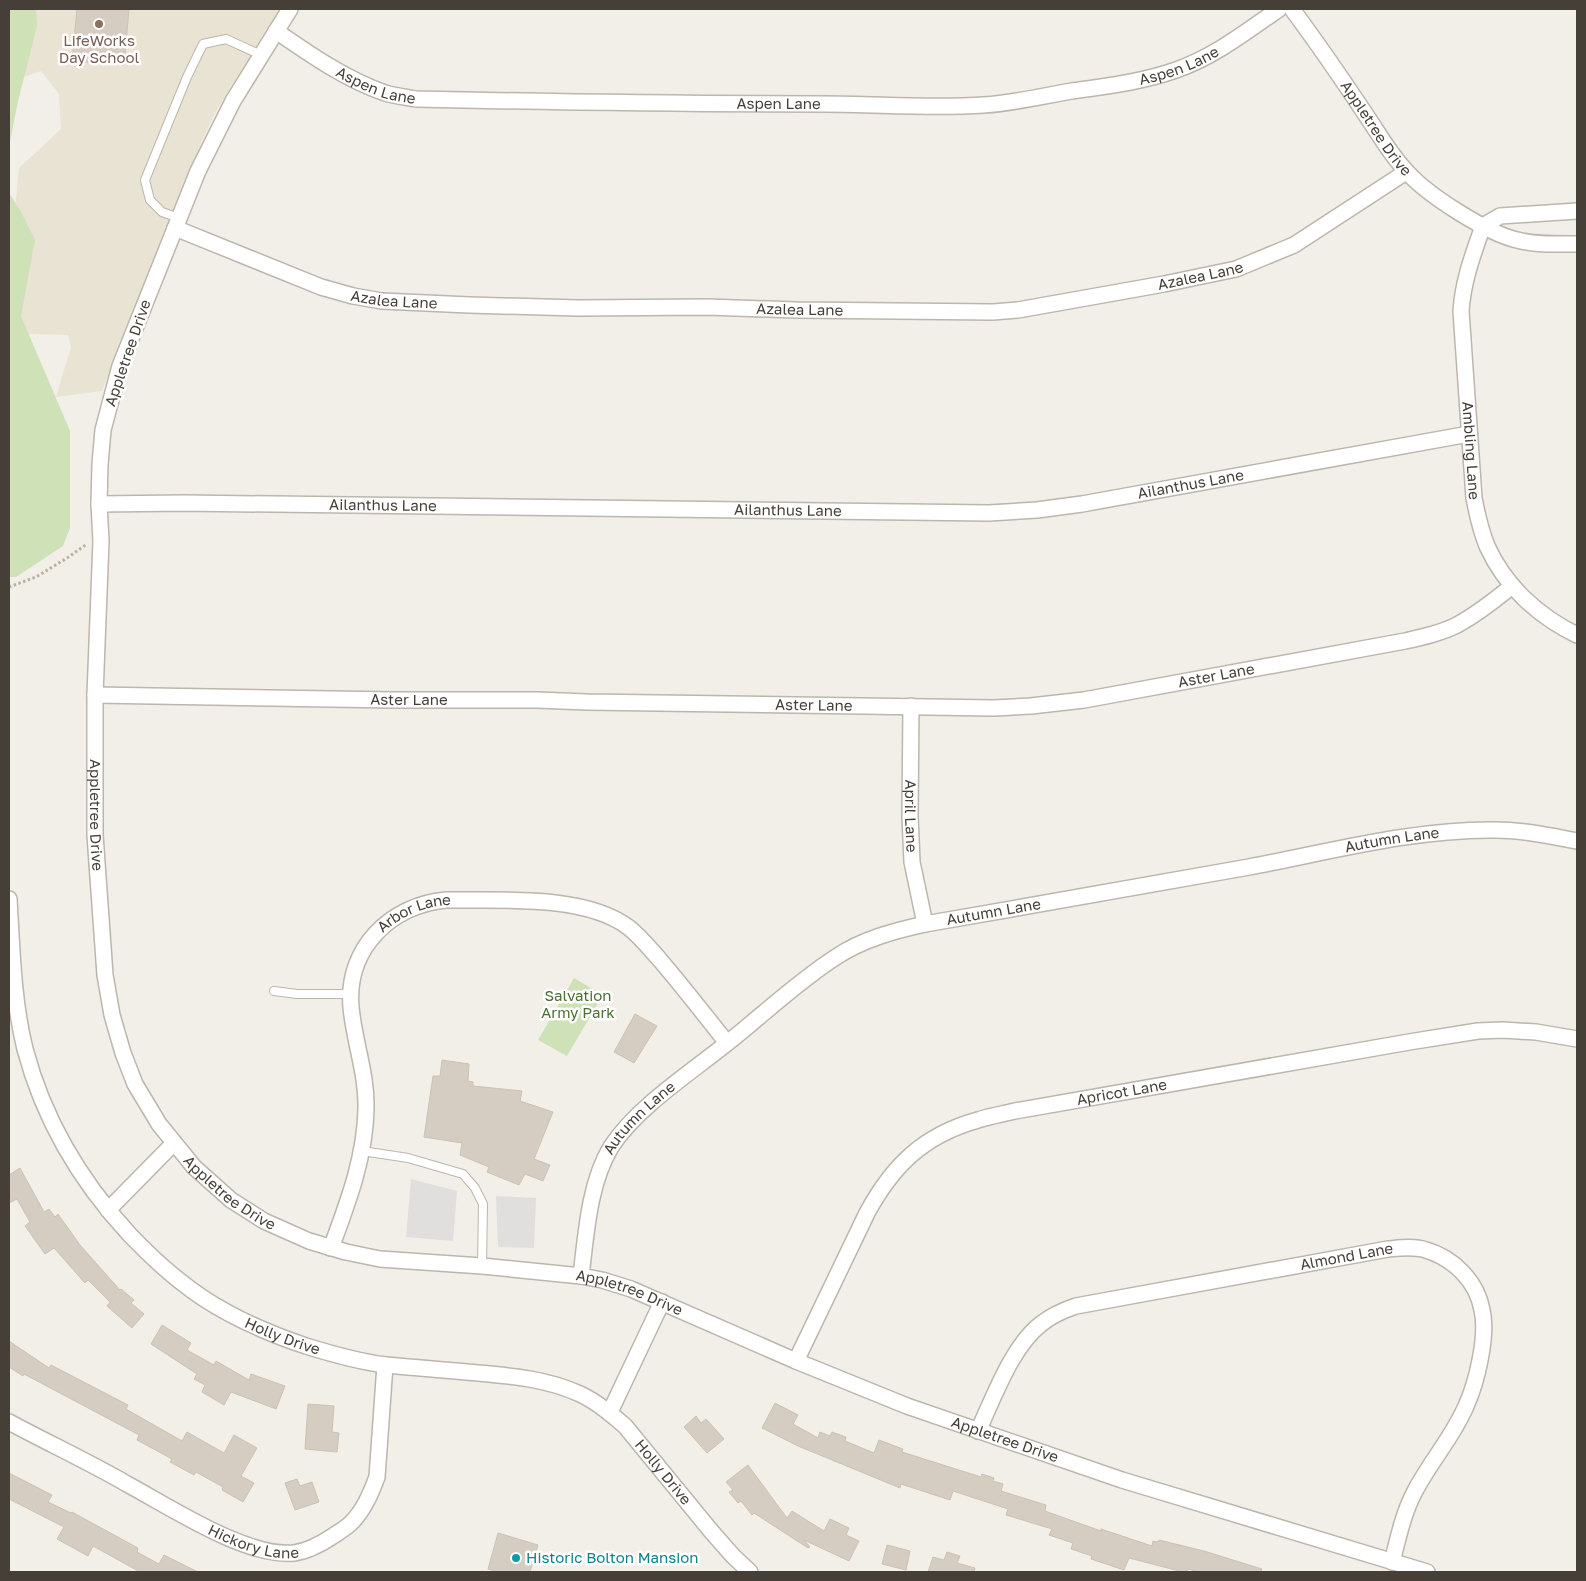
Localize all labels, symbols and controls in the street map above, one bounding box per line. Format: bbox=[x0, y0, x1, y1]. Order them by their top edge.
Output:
marker: LifeWorks Day School bbox=[93, 18, 105, 30]
place label: LifeWorks Day School bbox=[59, 31, 140, 66]
street label: Aspen Lane bbox=[1137, 42, 1222, 88]
street label: Aspen Lane bbox=[333, 62, 417, 107]
street label: Appletree Drive bbox=[1337, 77, 1416, 179]
street label: Aspen Lane bbox=[737, 94, 821, 112]
street label: Azalea Lane bbox=[1156, 257, 1246, 293]
street label: Azalea Lane bbox=[349, 286, 438, 312]
street label: Appletree Drive bbox=[100, 297, 154, 408]
street label: Azalea Lane bbox=[756, 299, 844, 318]
street label: Ambling Lane bbox=[1459, 401, 1484, 501]
street label: Ailanthus Lane bbox=[1136, 465, 1245, 502]
street label: Ailanthus Lane bbox=[329, 495, 437, 514]
street label: Ailanthus Lane bbox=[734, 500, 842, 519]
street label: Aster Lane bbox=[1176, 659, 1256, 691]
street label: Aster Lane bbox=[370, 690, 448, 708]
street label: Aster Lane bbox=[775, 695, 853, 714]
street label: Appletree Drive bbox=[87, 759, 108, 872]
street label: April Lane bbox=[902, 779, 922, 853]
street label: Autumn Lane bbox=[1343, 823, 1440, 855]
street label: Arbor Lane bbox=[373, 890, 451, 936]
street label: Autumn Lane bbox=[945, 894, 1042, 928]
park label: Salvation Army Park bbox=[541, 986, 615, 1021]
street label: Apricot Lane bbox=[1075, 1075, 1168, 1108]
street label: Autumn Lane bbox=[599, 1077, 678, 1157]
street label: Appletree Drive bbox=[180, 1151, 279, 1233]
street label: Almond Lane bbox=[1299, 1239, 1394, 1273]
street label: Appletree Drive bbox=[575, 1265, 686, 1319]
street label: Holly Drive bbox=[242, 1313, 323, 1358]
street label: Appletree Drive bbox=[949, 1412, 1061, 1466]
street label: Holly Drive bbox=[632, 1435, 696, 1508]
street label: Hickory Lane bbox=[206, 1520, 300, 1561]
place label: Historic Bolton Mansion bbox=[526, 1548, 699, 1566]
marker: Historic Bolton Mansion bbox=[510, 1552, 522, 1564]

